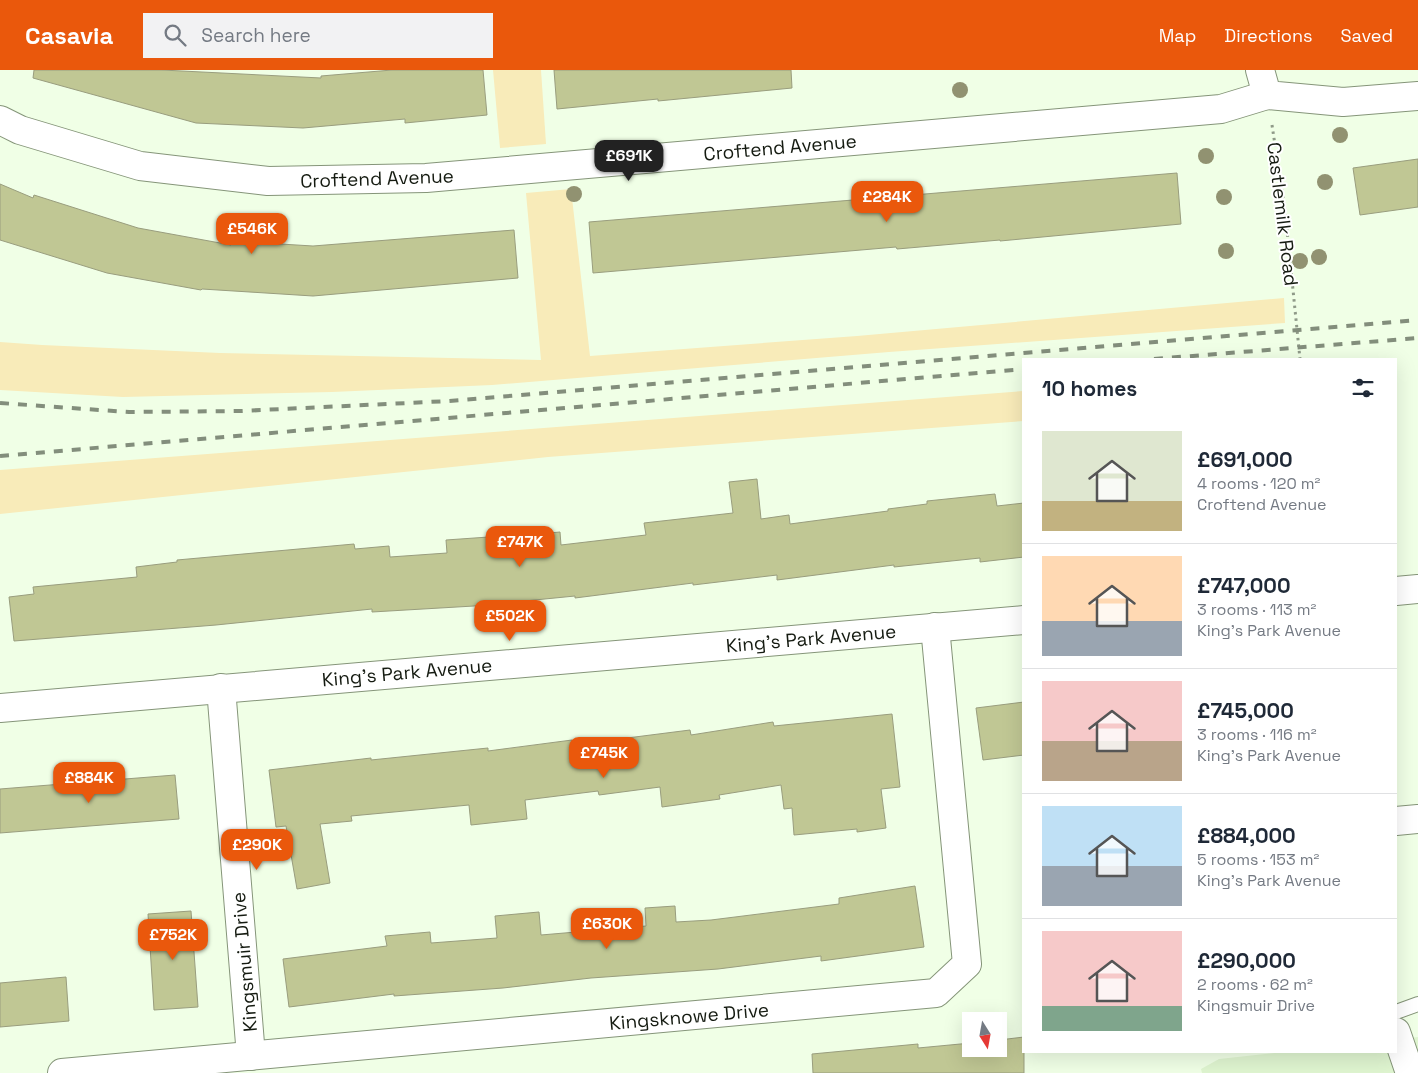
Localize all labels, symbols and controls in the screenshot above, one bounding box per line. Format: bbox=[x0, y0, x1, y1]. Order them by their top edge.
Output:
search box bbox=[143, 13, 493, 58]
text: Casavia bbox=[25, 20, 113, 51]
icon: search bbox=[161, 21, 189, 49]
text: Search here bbox=[201, 23, 311, 48]
text: Map bbox=[1159, 24, 1196, 47]
text: Directions bbox=[1224, 24, 1313, 47]
text: Saved bbox=[1341, 24, 1393, 47]
street label: Croftend Avenue bbox=[702, 128, 858, 167]
pin: £691K bbox=[594, 140, 664, 182]
street label: Castlemilk Road bbox=[1261, 141, 1304, 287]
text: £691K bbox=[605, 145, 653, 166]
street label: Croftend Avenue bbox=[300, 163, 454, 194]
pin: £284K bbox=[852, 180, 922, 223]
text: £284K bbox=[862, 186, 912, 207]
pin: £546K bbox=[217, 212, 287, 255]
text: £546K bbox=[227, 218, 277, 239]
icon: filters bbox=[1349, 374, 1377, 402]
text: 10 homes bbox=[1042, 375, 1137, 402]
text: £691,000 bbox=[1197, 446, 1293, 473]
icon: home bbox=[1082, 451, 1142, 511]
text: 4 rooms · 120 m² bbox=[1197, 473, 1320, 494]
text: Croftend Avenue bbox=[1197, 494, 1326, 515]
pin: £747K bbox=[485, 526, 555, 568]
text: £747K bbox=[497, 531, 543, 552]
text: £747,000 bbox=[1197, 572, 1291, 599]
icon: home bbox=[1082, 576, 1142, 636]
text: 3 rooms · 113 m² bbox=[1197, 599, 1316, 620]
pin: £502K bbox=[475, 600, 545, 642]
text: £502K bbox=[485, 605, 535, 626]
street label: King's Park Avenue bbox=[725, 619, 897, 658]
text: King's Park Avenue bbox=[1197, 620, 1341, 641]
street label: King's Park Avenue bbox=[321, 653, 493, 692]
text: £745,000 bbox=[1197, 697, 1294, 724]
icon: home bbox=[1082, 701, 1142, 761]
text: 3 rooms · 116 m² bbox=[1197, 724, 1317, 745]
pin: £745K bbox=[569, 736, 639, 779]
text: £745K bbox=[580, 742, 628, 763]
text: King's Park Avenue bbox=[1197, 745, 1341, 766]
pin: £884K bbox=[54, 762, 124, 804]
text: £884K bbox=[64, 767, 114, 788]
text: £884,000 bbox=[1197, 822, 1296, 849]
icon: home bbox=[1082, 826, 1142, 886]
pin: £290K bbox=[222, 828, 292, 871]
text: £290K bbox=[232, 834, 282, 855]
text: 5 rooms · 153 m² bbox=[1197, 849, 1319, 870]
text: King's Park Avenue bbox=[1197, 870, 1341, 891]
street label: Kingsmuir Drive bbox=[226, 891, 263, 1033]
pin: £630K bbox=[572, 908, 642, 950]
text: £630K bbox=[582, 913, 632, 934]
pin: £752K bbox=[138, 918, 208, 961]
text: £752K bbox=[149, 924, 197, 945]
text: £290,000 bbox=[1197, 947, 1296, 974]
icon: home bbox=[1082, 951, 1142, 1011]
text: 2 rooms · 62 m² bbox=[1197, 974, 1313, 995]
text: Kingsmuir Drive bbox=[1197, 995, 1315, 1016]
street label: Kingsknowe Drive bbox=[608, 997, 770, 1036]
north arrow bbox=[962, 1012, 1008, 1058]
map controls bbox=[962, 1012, 1007, 1057]

